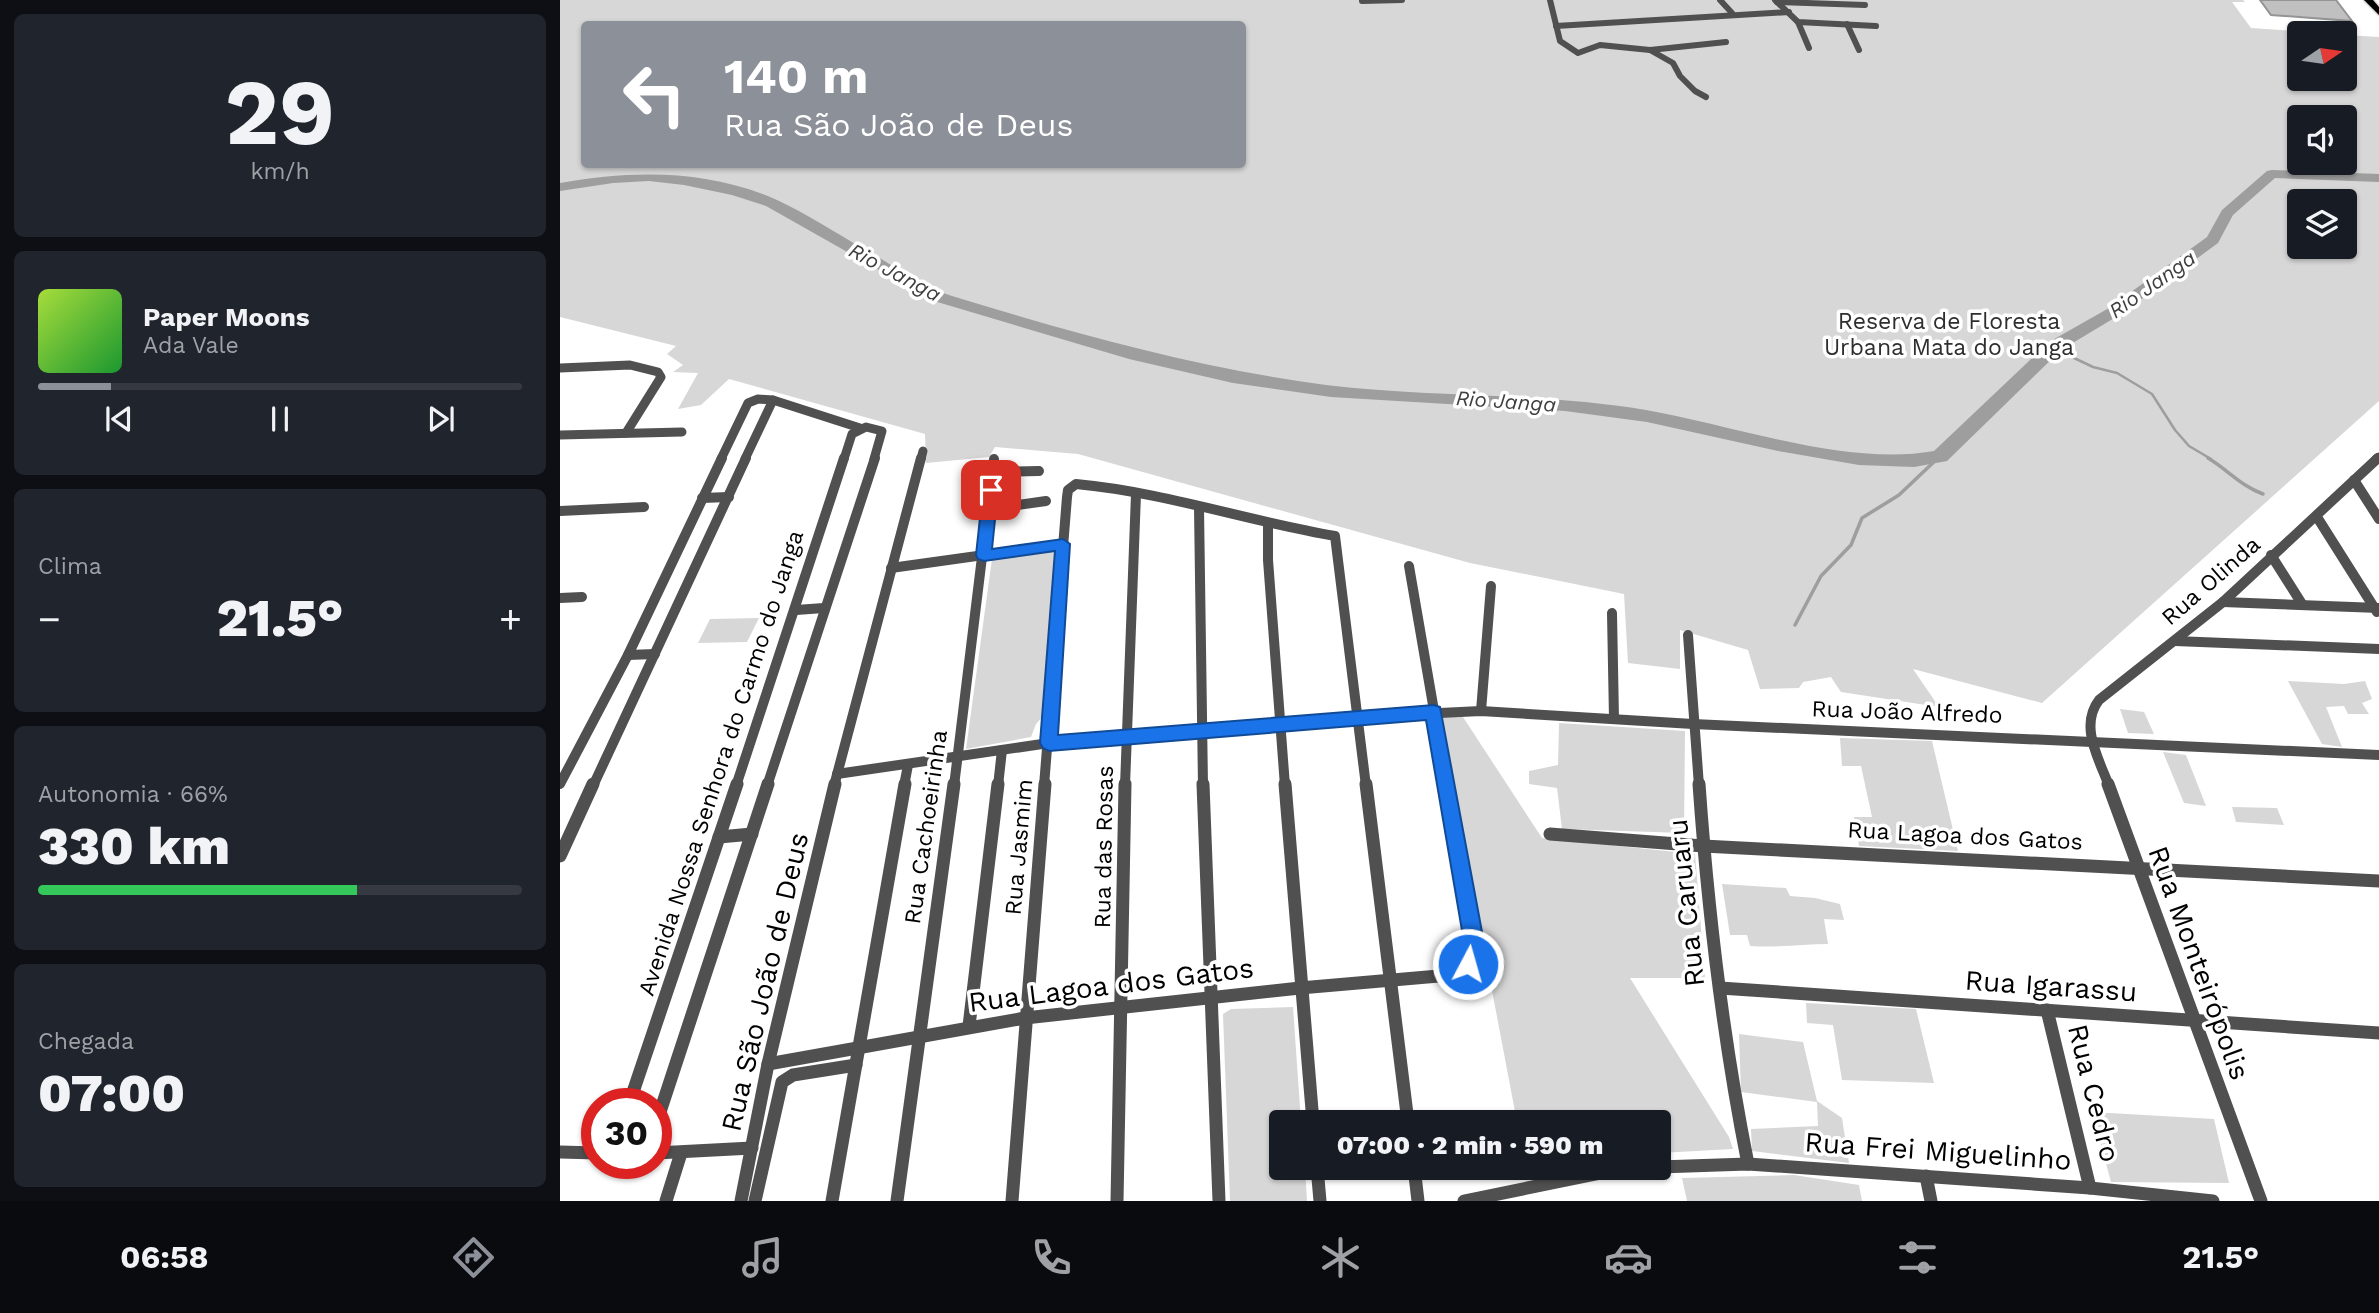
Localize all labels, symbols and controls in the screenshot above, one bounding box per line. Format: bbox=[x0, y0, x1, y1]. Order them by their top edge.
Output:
north arrow bbox=[2287, 21, 2357, 91]
map controls bbox=[2287, 21, 2357, 259]
text: 140 m bbox=[724, 47, 868, 105]
icon: left bbox=[609, 49, 700, 140]
text: 29 bbox=[225, 59, 335, 166]
button: sound bbox=[2287, 105, 2357, 175]
text: Rua São João de Deus bbox=[724, 106, 1073, 144]
text: km/h bbox=[250, 158, 310, 185]
button: layers bbox=[2287, 189, 2357, 259]
water label: Rio Janga bbox=[845, 237, 945, 307]
water label: Rio Janga bbox=[2104, 245, 2200, 323]
text: Paper Moons bbox=[143, 302, 310, 332]
park label: Reserva de Floresta Urbana Mata do Janga bbox=[1824, 308, 2074, 361]
text: Ada Vale bbox=[143, 332, 239, 359]
water label: Rio Janga bbox=[1455, 385, 1557, 417]
icon: previous bbox=[100, 400, 138, 438]
icon: pause bbox=[261, 400, 299, 438]
icon: next bbox=[422, 400, 460, 438]
pin bbox=[961, 460, 1021, 520]
icon: arrive bbox=[972, 471, 1010, 509]
street label: Avenida Nossa Senhora do Carmo do Janga bbox=[633, 527, 809, 999]
street label: Rua Olinda bbox=[2156, 531, 2266, 631]
text: Clima bbox=[38, 553, 102, 580]
text: 21.5° bbox=[217, 588, 343, 649]
text: − bbox=[38, 597, 61, 641]
text: + bbox=[499, 597, 522, 641]
street label: Rua João Alfredo bbox=[1811, 695, 2003, 729]
street label: Rua Cachoeirinha bbox=[899, 728, 953, 926]
street label: Rua das Rosas bbox=[1089, 765, 1119, 929]
street label: Rua Jasmim bbox=[1000, 778, 1038, 916]
text: Autonomia · 66% bbox=[38, 781, 228, 808]
text: 330 km bbox=[38, 816, 230, 877]
street label: Rua Lagoa dos Gatos bbox=[1847, 816, 2083, 856]
street label: Rua Caruaru bbox=[1661, 817, 1711, 989]
street label: Rua São João de Deus bbox=[715, 829, 815, 1135]
street label: Rua Monteirópolis bbox=[2141, 842, 2257, 1084]
position arrow bbox=[1431, 927, 1505, 1001]
street label: Rua Lagoa dos Gatos bbox=[967, 951, 1255, 1019]
street label: Rua Igarassu bbox=[1964, 964, 2138, 1008]
street label: Rua Cedro bbox=[2061, 1021, 2127, 1165]
text: Chegada bbox=[38, 1028, 134, 1055]
text: 07:00 bbox=[38, 1063, 185, 1124]
speed limit sign: 30 bbox=[581, 1088, 672, 1179]
street label: Rua Frei Miguelinho bbox=[1803, 1125, 2073, 1177]
text: 07:00 · 2 min · 590 m bbox=[1337, 1130, 1603, 1160]
icon: directions bbox=[449, 1233, 498, 1282]
icon: music bbox=[738, 1233, 787, 1282]
icon: phone bbox=[1027, 1233, 1076, 1282]
icon: climate bbox=[1316, 1233, 1365, 1282]
icon: car bbox=[1604, 1233, 1653, 1282]
icon: filters bbox=[1893, 1233, 1942, 1282]
text: 06:58 bbox=[120, 1238, 209, 1276]
text: 21.5° bbox=[2182, 1238, 2259, 1276]

